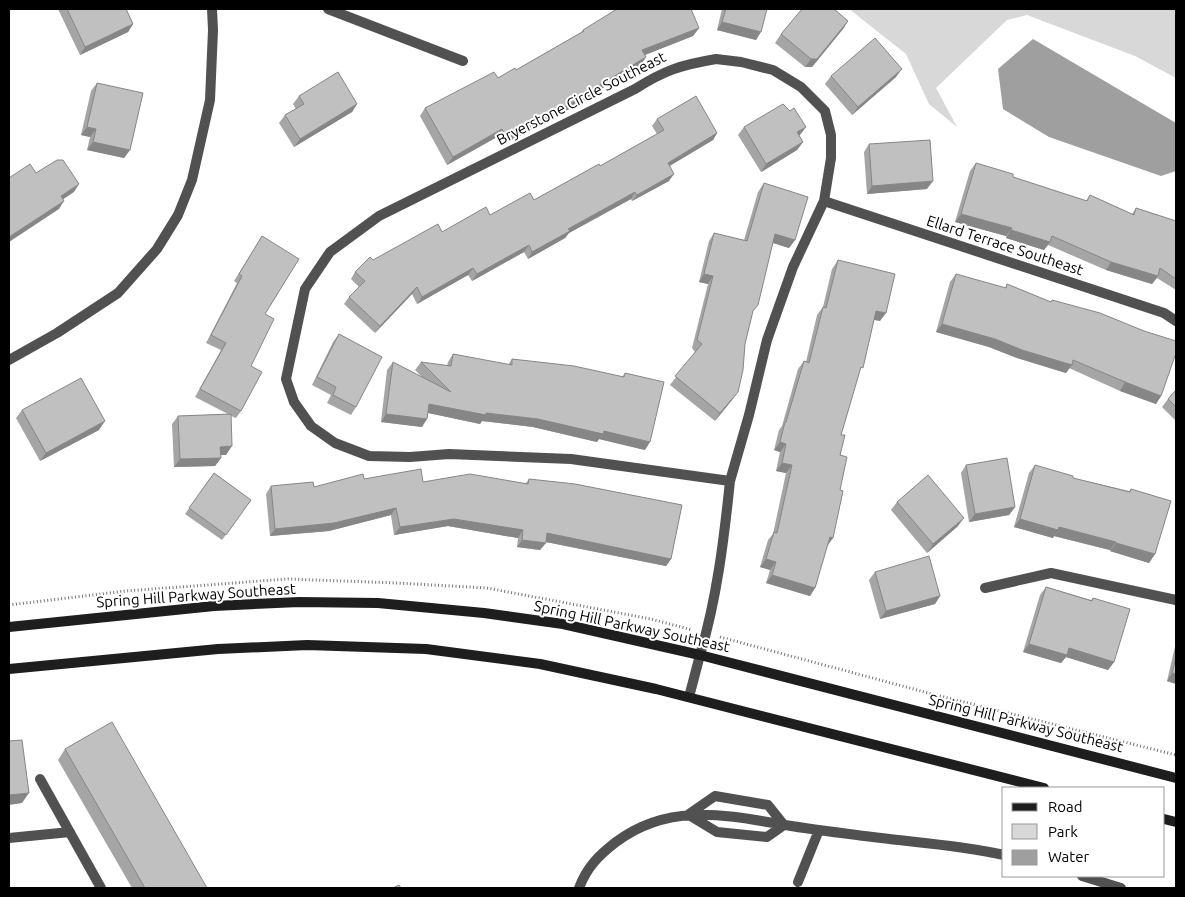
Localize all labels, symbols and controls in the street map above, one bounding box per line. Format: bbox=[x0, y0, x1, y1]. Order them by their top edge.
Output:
street label: Bryerstone Circle Southeast bbox=[494, 48, 668, 148]
street label: Ellard Terrace Southeast bbox=[925, 212, 1086, 278]
street label: Spring Hill Parkway Southeast bbox=[96, 580, 296, 610]
street label: Spring Hill Parkway Southeast bbox=[532, 597, 732, 655]
street label: Spring Hill Parkway Southeast bbox=[927, 691, 1125, 755]
legend bbox=[1002, 787, 1165, 877]
text: Road bbox=[1048, 798, 1083, 815]
text: Park bbox=[1048, 823, 1078, 840]
text: Water bbox=[1048, 848, 1089, 865]

